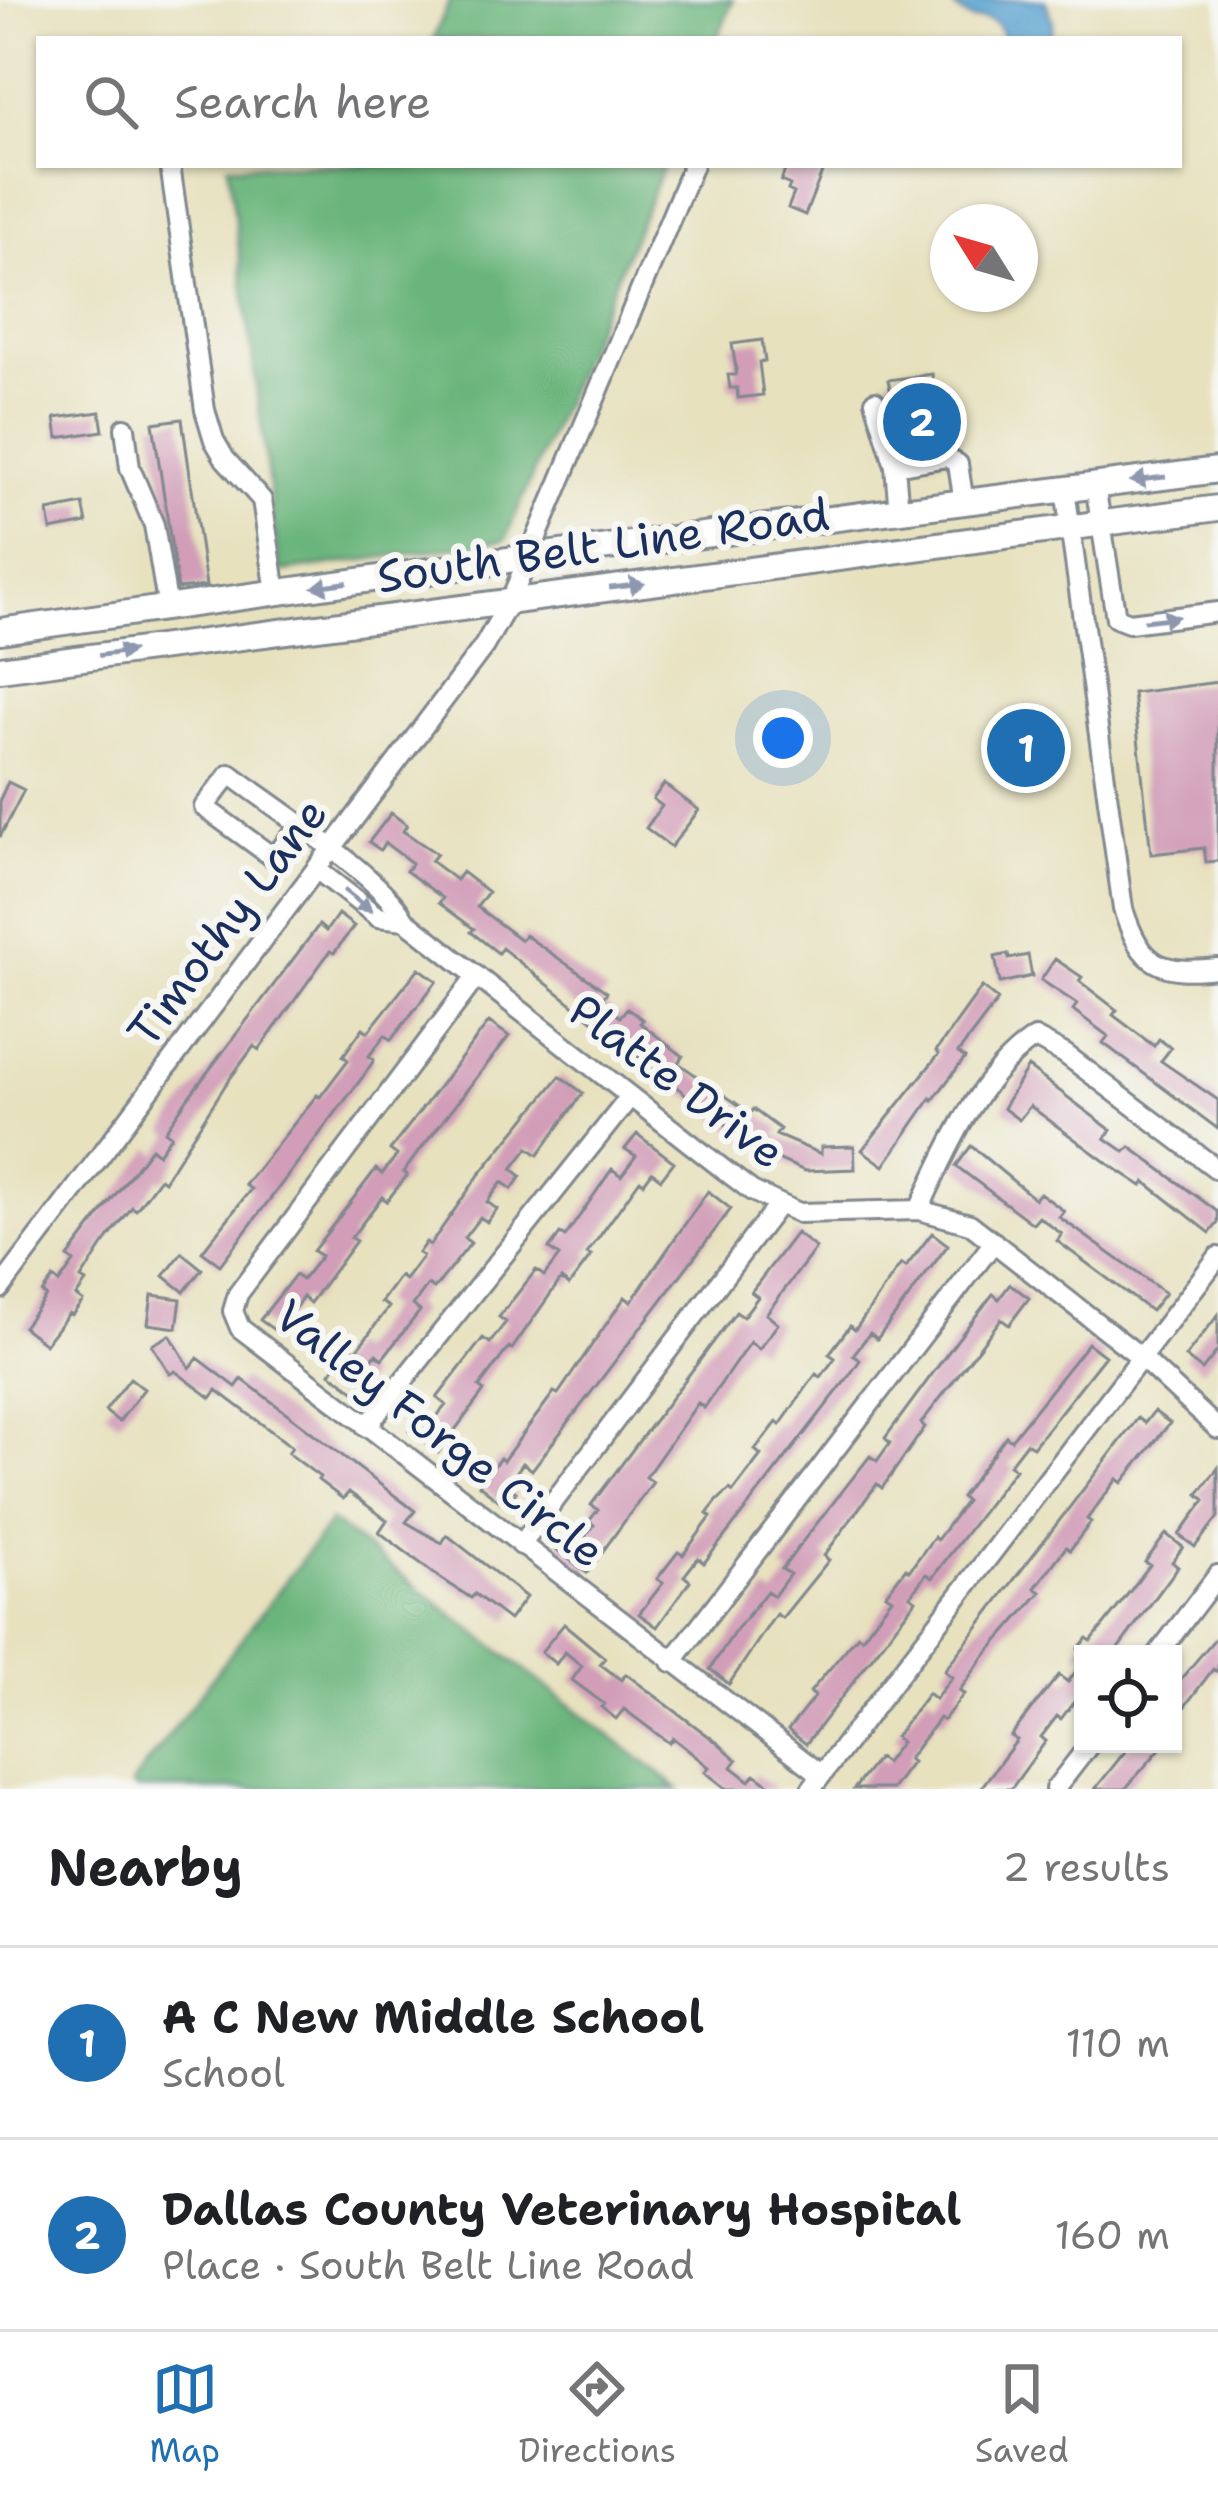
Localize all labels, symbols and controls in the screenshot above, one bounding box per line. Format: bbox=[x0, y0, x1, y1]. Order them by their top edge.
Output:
search box bbox=[36, 36, 1182, 168]
icon: search bbox=[78, 69, 144, 135]
text: Search here bbox=[174, 72, 431, 132]
north arrow bbox=[930, 204, 1038, 312]
pin: 2 bbox=[883, 377, 961, 467]
one-way arrow bbox=[1129, 469, 1166, 488]
street label: South Belt Line Road bbox=[373, 484, 833, 606]
one-way arrow bbox=[310, 576, 348, 595]
one-way arrow bbox=[609, 576, 646, 595]
one-way arrow bbox=[1143, 609, 1180, 628]
one-way arrow bbox=[98, 643, 135, 662]
pin: 1 bbox=[987, 703, 1065, 793]
your location bbox=[753, 708, 813, 768]
street label: Timothy Lane bbox=[114, 785, 340, 1059]
one-way arrow bbox=[342, 888, 374, 913]
street label: Platte Drive bbox=[557, 980, 797, 1182]
street label: Valley Forge Circle bbox=[263, 1285, 617, 1581]
map controls bbox=[1074, 1645, 1182, 1753]
button: locate bbox=[1074, 1645, 1182, 1753]
text: Nearby bbox=[48, 1833, 243, 1901]
text: 2 results bbox=[1003, 1841, 1170, 1893]
text: A C New Middle School bbox=[162, 1987, 704, 2047]
text: 1 bbox=[78, 2017, 96, 2069]
text: 110 m bbox=[1066, 2017, 1170, 2069]
text: School bbox=[162, 2047, 285, 2099]
text: Dallas County Veterinary Hospital bbox=[162, 2179, 961, 2239]
text: 2 bbox=[73, 2209, 101, 2261]
text: 160 m bbox=[1055, 2209, 1170, 2261]
text: Place · South Belt Line Road bbox=[162, 2239, 694, 2291]
tab: Map bbox=[149, 2356, 220, 2473]
tab: Directions bbox=[519, 2356, 676, 2473]
tab: Saved bbox=[975, 2356, 1069, 2473]

